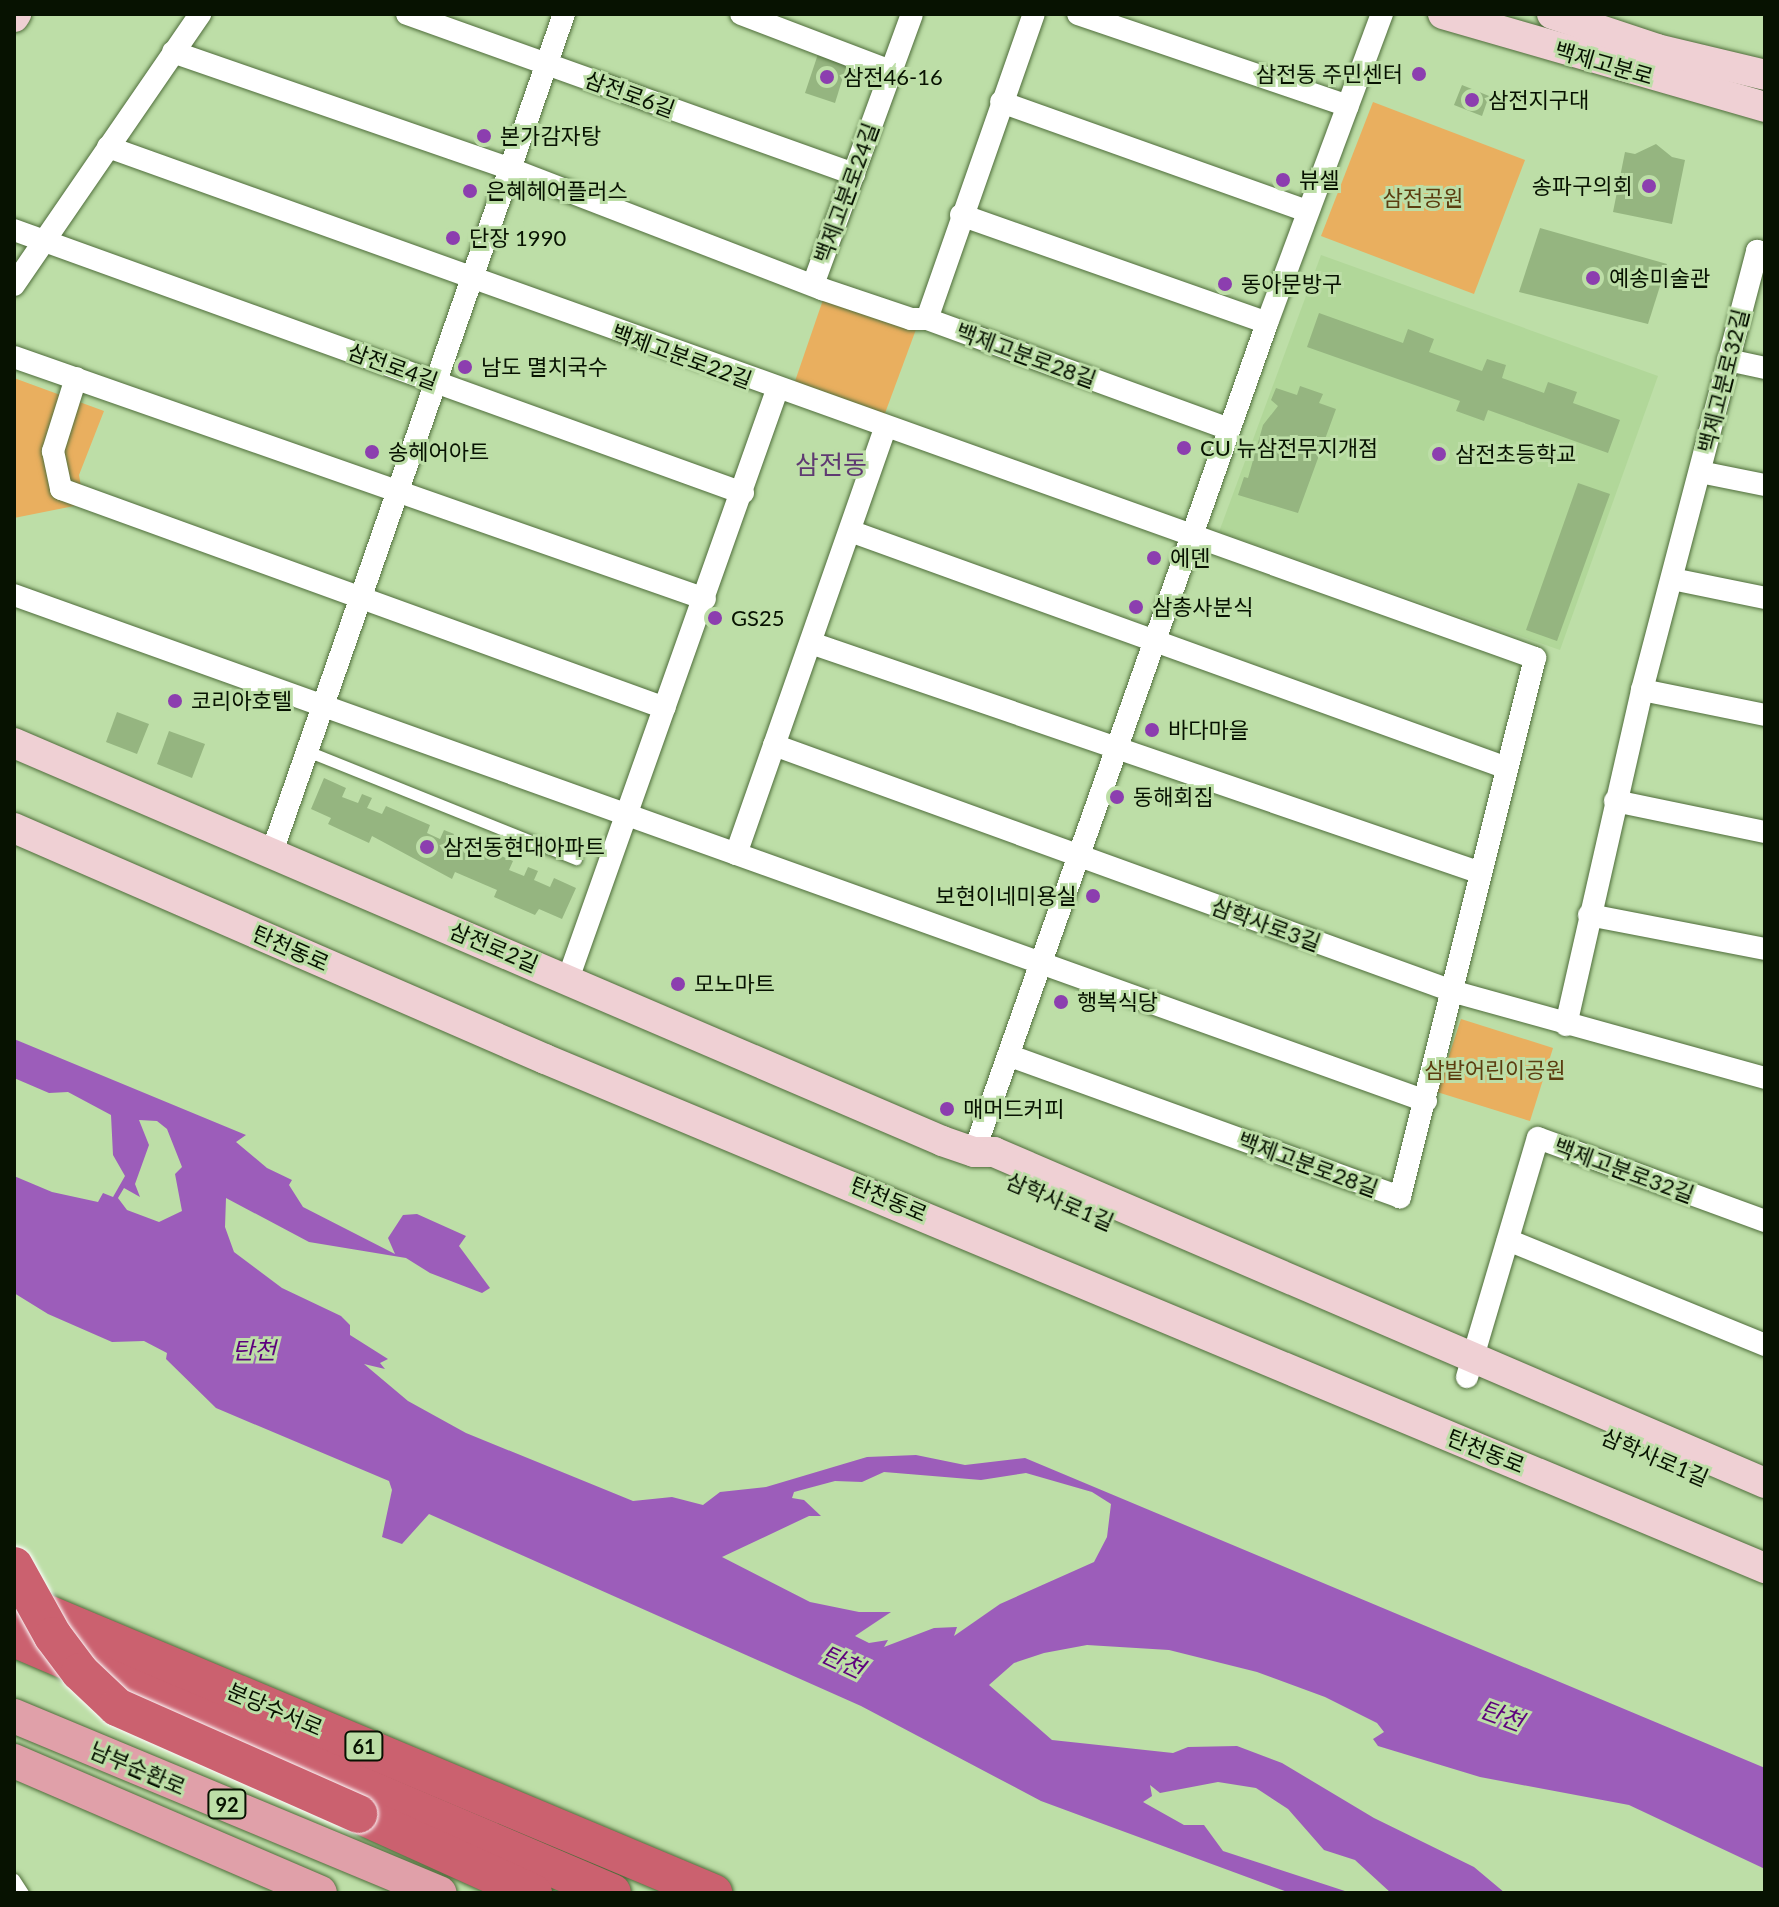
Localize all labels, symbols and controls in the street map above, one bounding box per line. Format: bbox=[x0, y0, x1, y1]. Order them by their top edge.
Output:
street label: 백제고분로 bbox=[1552, 36, 1656, 90]
place label: 삼전동 주민센터 bbox=[1256, 61, 1403, 87]
place label: 삼전46-16 bbox=[843, 64, 943, 90]
marker: 삼전동 주민센터 bbox=[1410, 65, 1428, 83]
street label: 삼전로6길 bbox=[581, 66, 679, 122]
marker: 삼전46-16 bbox=[818, 68, 836, 86]
place label: 삼전지구대 bbox=[1488, 87, 1589, 113]
marker: 삼전지구대 bbox=[1463, 91, 1481, 109]
street label: 백제고분로24길 bbox=[808, 119, 884, 267]
place label: 본가감자탕 bbox=[500, 123, 601, 149]
marker: 본가감자탕 bbox=[475, 127, 493, 145]
place label: 뷰셀 bbox=[1299, 167, 1339, 193]
marker: 뷰셀 bbox=[1274, 171, 1292, 189]
place label: 송파구의회 bbox=[1532, 173, 1633, 199]
marker: 송파구의회 bbox=[1640, 177, 1658, 195]
place label: 은혜헤어플러스 bbox=[486, 178, 628, 204]
marker: 은혜헤어플러스 bbox=[461, 182, 479, 200]
park label: 삼전공원 bbox=[1383, 185, 1463, 211]
place label: 단장 1990 bbox=[469, 225, 566, 251]
marker: 단장 1990 bbox=[444, 229, 462, 247]
place label: 예송미술관 bbox=[1609, 265, 1710, 291]
marker: 예송미술관 bbox=[1584, 269, 1602, 287]
place label: 동아문방구 bbox=[1241, 271, 1342, 297]
marker: 동아문방구 bbox=[1216, 275, 1234, 293]
street label: 백제고분로32길 bbox=[1692, 307, 1754, 455]
street label: 백제고분로28길 bbox=[952, 317, 1100, 393]
street label: 백제고분로22길 bbox=[608, 318, 756, 394]
street label: 삼전로4길 bbox=[344, 338, 442, 394]
place label: 남도 멸치국수 bbox=[481, 354, 608, 380]
marker: 남도 멸치국수 bbox=[456, 358, 474, 376]
place label: CU 뉴삼전무지개점 bbox=[1200, 435, 1378, 461]
place label: 송헤어아트 bbox=[388, 439, 489, 465]
marker: CU 뉴삼전무지개점 bbox=[1175, 439, 1193, 457]
place label: 삼전초등학교 bbox=[1455, 441, 1576, 467]
marker: 송헤어아트 bbox=[363, 443, 381, 461]
marker: 삼전초등학교 bbox=[1430, 445, 1448, 463]
district label: 삼전동 bbox=[795, 449, 867, 481]
place label: 에덴 bbox=[1170, 545, 1210, 571]
marker: 에덴 bbox=[1145, 549, 1163, 567]
place label: 삼총사분식 bbox=[1152, 594, 1253, 620]
marker: 삼총사분식 bbox=[1127, 598, 1145, 616]
place label: GS25 bbox=[731, 605, 785, 631]
marker: GS25 bbox=[706, 609, 724, 627]
place label: 코리아호텔 bbox=[191, 688, 292, 714]
marker: 코리아호텔 bbox=[166, 692, 184, 710]
place label: 바다마을 bbox=[1168, 717, 1249, 743]
marker: 바다마을 bbox=[1143, 721, 1161, 739]
place label: 동해회집 bbox=[1133, 784, 1214, 810]
marker: 동해회집 bbox=[1108, 788, 1126, 806]
place label: 삼전동현대아파트 bbox=[443, 834, 605, 860]
marker: 삼전동현대아파트 bbox=[418, 838, 436, 856]
place label: 보현이네미용실 bbox=[935, 883, 1077, 909]
marker: 보현이네미용실 bbox=[1084, 887, 1102, 905]
street label: 삼학사로3길 bbox=[1208, 892, 1324, 956]
street label: 삼전로2길 bbox=[446, 917, 542, 977]
street label: 탄천동로 bbox=[249, 919, 333, 977]
place label: 모노마트 bbox=[694, 971, 775, 997]
marker: 모노마트 bbox=[669, 975, 687, 993]
place label: 행복식당 bbox=[1077, 989, 1158, 1015]
marker: 행복식당 bbox=[1052, 993, 1070, 1011]
park label: 삼밭어린이공원 bbox=[1424, 1057, 1566, 1083]
place label: 매머드커피 bbox=[963, 1096, 1064, 1122]
marker: 매머드커피 bbox=[938, 1100, 956, 1118]
street label: 백제고분로28길 bbox=[1234, 1126, 1382, 1202]
street label: 백제고분로32길 bbox=[1550, 1132, 1698, 1208]
street label: 삼학사로1길 bbox=[1002, 1167, 1118, 1235]
street label: 탄천동로 bbox=[847, 1171, 931, 1227]
water label: 탄천 bbox=[232, 1336, 276, 1364]
street label: 삼학사로1길 bbox=[1597, 1423, 1713, 1491]
street label: 탄천동로 bbox=[1444, 1424, 1528, 1478]
water label: 탄천 bbox=[817, 1639, 869, 1683]
street label: 분당수서로 bbox=[223, 1677, 327, 1741]
water label: 탄천 bbox=[1476, 1694, 1528, 1736]
road number: 61 bbox=[344, 1730, 384, 1762]
street label: 남부순환로 bbox=[86, 1736, 190, 1800]
road number: 92 bbox=[207, 1788, 247, 1820]

